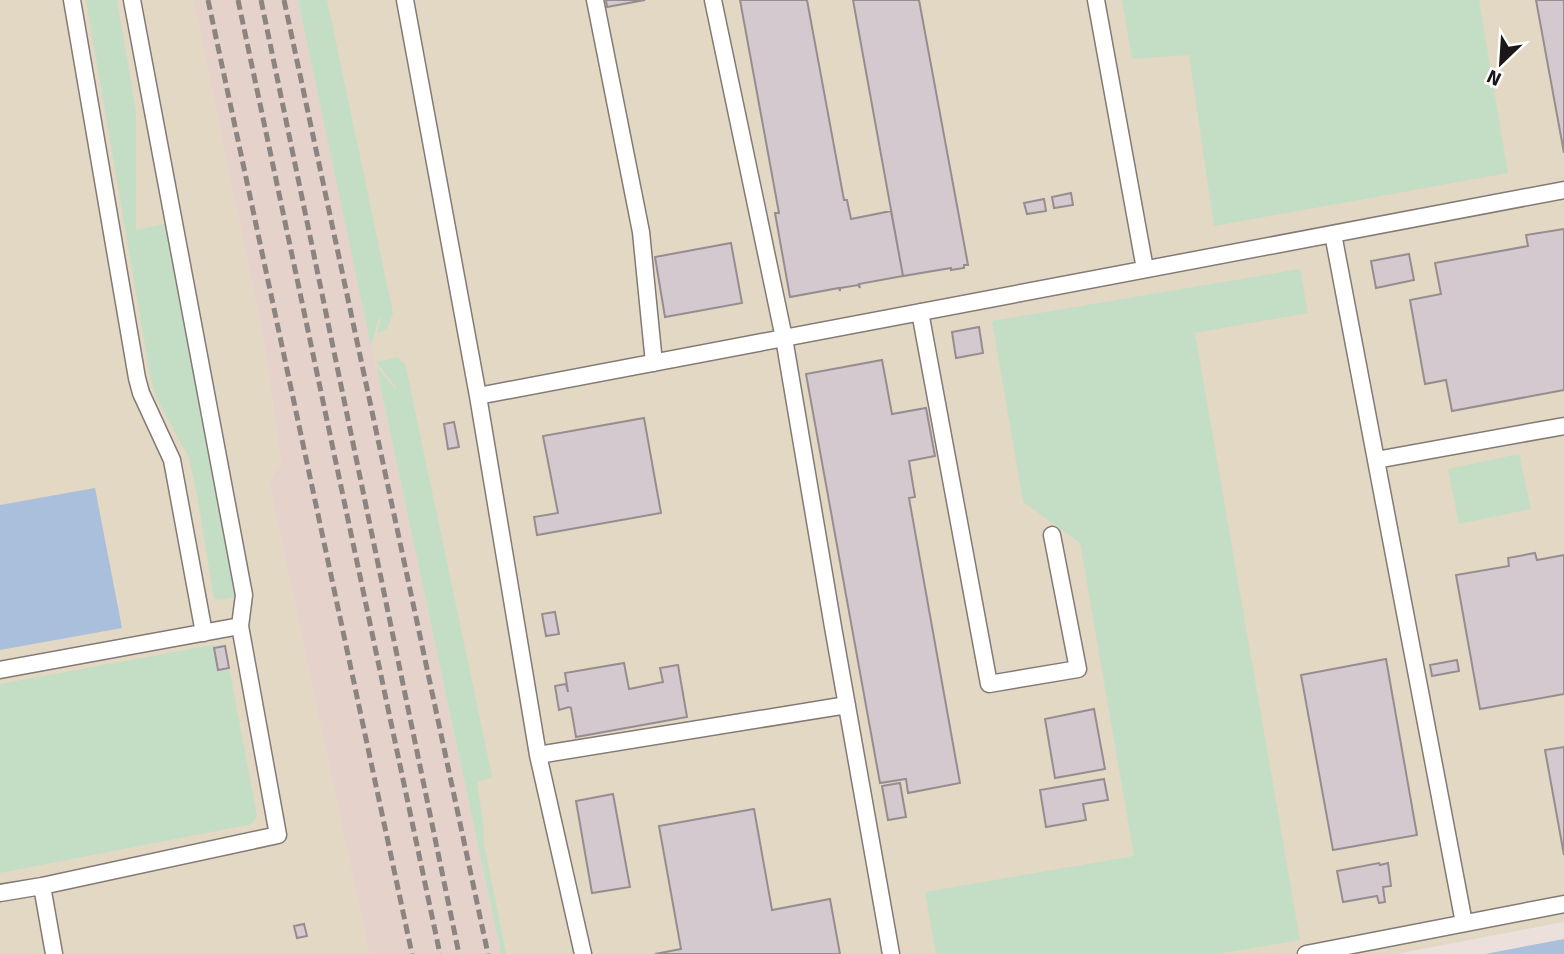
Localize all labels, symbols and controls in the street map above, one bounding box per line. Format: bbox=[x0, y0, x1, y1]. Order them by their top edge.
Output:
north arrow bbox=[1466, 28, 1536, 98]
text: N bbox=[1483, 64, 1505, 91]

